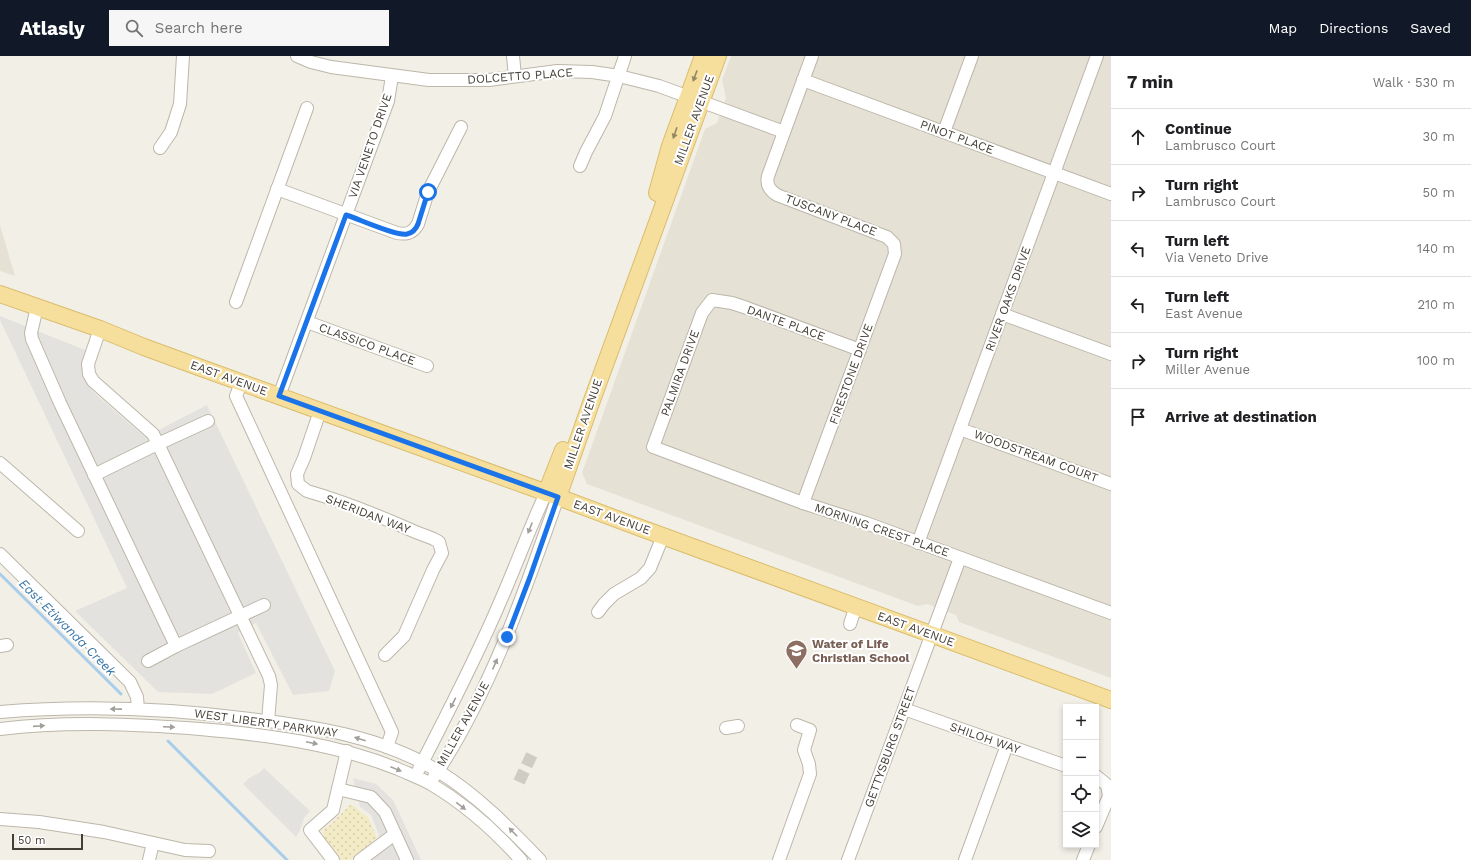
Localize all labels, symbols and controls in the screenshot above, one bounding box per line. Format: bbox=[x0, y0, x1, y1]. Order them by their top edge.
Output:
search box bbox=[109, 10, 389, 46]
text: Atlasly bbox=[20, 17, 85, 40]
icon: search bbox=[123, 17, 145, 39]
text: Search here bbox=[155, 19, 243, 37]
text: Map bbox=[1269, 20, 1297, 36]
text: Directions bbox=[1319, 20, 1388, 36]
text: Saved bbox=[1410, 20, 1451, 36]
street label: DOLCETTO PLACE bbox=[467, 65, 574, 87]
one-way arrow bbox=[692, 71, 698, 83]
text: 7 min bbox=[1127, 72, 1173, 92]
street label: MILLER AVENUE bbox=[671, 73, 717, 167]
text: Walk · 530 m bbox=[1373, 75, 1455, 90]
street label: VIA VENETO DRIVE bbox=[345, 91, 395, 200]
street label: PINOT PLACE bbox=[918, 117, 996, 157]
text: Continue bbox=[1165, 120, 1232, 138]
icon: ahead bbox=[1127, 126, 1149, 148]
one-way arrow bbox=[671, 128, 677, 140]
text: 30 m bbox=[1423, 129, 1455, 144]
text: Lambrusco Court bbox=[1165, 138, 1275, 153]
text: Turn right bbox=[1165, 176, 1238, 194]
icon: right bbox=[1127, 182, 1149, 204]
route start bbox=[419, 183, 437, 201]
text: 50 m bbox=[1423, 185, 1455, 200]
street label: TUSCANY PLACE bbox=[783, 191, 879, 239]
text: Lambrusco Court bbox=[1165, 194, 1275, 209]
text: Turn left bbox=[1165, 232, 1229, 250]
icon: left bbox=[1127, 238, 1149, 260]
text: 140 m bbox=[1417, 241, 1455, 256]
street label: RIVER OAKS DRIVE bbox=[982, 244, 1034, 353]
text: Via Veneto Drive bbox=[1165, 250, 1269, 265]
text: Turn left bbox=[1165, 288, 1229, 306]
icon: left bbox=[1127, 294, 1149, 316]
text: 210 m bbox=[1417, 297, 1455, 312]
street label: DANTE PLACE bbox=[745, 302, 827, 344]
text: East Avenue bbox=[1165, 306, 1243, 321]
street label: CLASSICO PLACE bbox=[317, 320, 417, 368]
street label: FIRESTONE DRIVE bbox=[826, 321, 876, 426]
street label: PALMIRA DRIVE bbox=[658, 328, 702, 418]
text: Turn right bbox=[1165, 344, 1238, 362]
icon: right bbox=[1127, 350, 1149, 372]
text: 100 m bbox=[1417, 353, 1455, 368]
street label: EAST AVENUE bbox=[189, 358, 270, 399]
text: Miller Avenue bbox=[1165, 362, 1250, 377]
street label: MILLER AVENUE bbox=[561, 376, 605, 471]
icon: arrive bbox=[1127, 406, 1149, 428]
text: Arrive at destination bbox=[1165, 408, 1317, 426]
street label: WOODSTREAM COURT bbox=[972, 427, 1100, 485]
street label: SHERIDAN WAY bbox=[324, 491, 412, 537]
street label: EAST AVENUE bbox=[572, 497, 653, 538]
street label: MORNING CREST PLACE bbox=[813, 500, 951, 560]
one-way arrow bbox=[527, 523, 533, 535]
water label: East Etiwanda Creek bbox=[16, 576, 120, 679]
street label: EAST AVENUE bbox=[876, 609, 957, 650]
route end bbox=[498, 628, 516, 646]
place label: Water of Life Christian School bbox=[812, 637, 910, 665]
school or university icon: Water of Life Christian School bbox=[784, 638, 810, 671]
one-way arrow bbox=[493, 657, 499, 669]
street label: MILLER AVENUE bbox=[434, 679, 492, 769]
street label: GETTYSBURG STREET bbox=[862, 685, 918, 809]
one-way arrow bbox=[450, 697, 456, 708]
map controls bbox=[1063, 704, 1099, 848]
button: + bbox=[1063, 704, 1099, 740]
one-way arrow bbox=[109, 706, 122, 712]
street label: WEST LIBERTY PARKWAY bbox=[193, 706, 339, 740]
street label: SHILOH WAY bbox=[948, 719, 1022, 757]
one-way arrow bbox=[33, 722, 45, 729]
one-way arrow bbox=[163, 724, 176, 730]
one-way arrow bbox=[353, 736, 365, 742]
button: − bbox=[1063, 740, 1099, 776]
one-way arrow bbox=[306, 741, 318, 747]
one-way arrow bbox=[390, 766, 402, 772]
button: locate bbox=[1063, 776, 1099, 812]
one-way arrow bbox=[456, 802, 467, 810]
button: layers bbox=[1063, 812, 1099, 848]
one-way arrow bbox=[508, 827, 518, 837]
scale bar bbox=[12, 832, 83, 851]
text: 50 m bbox=[18, 834, 45, 847]

